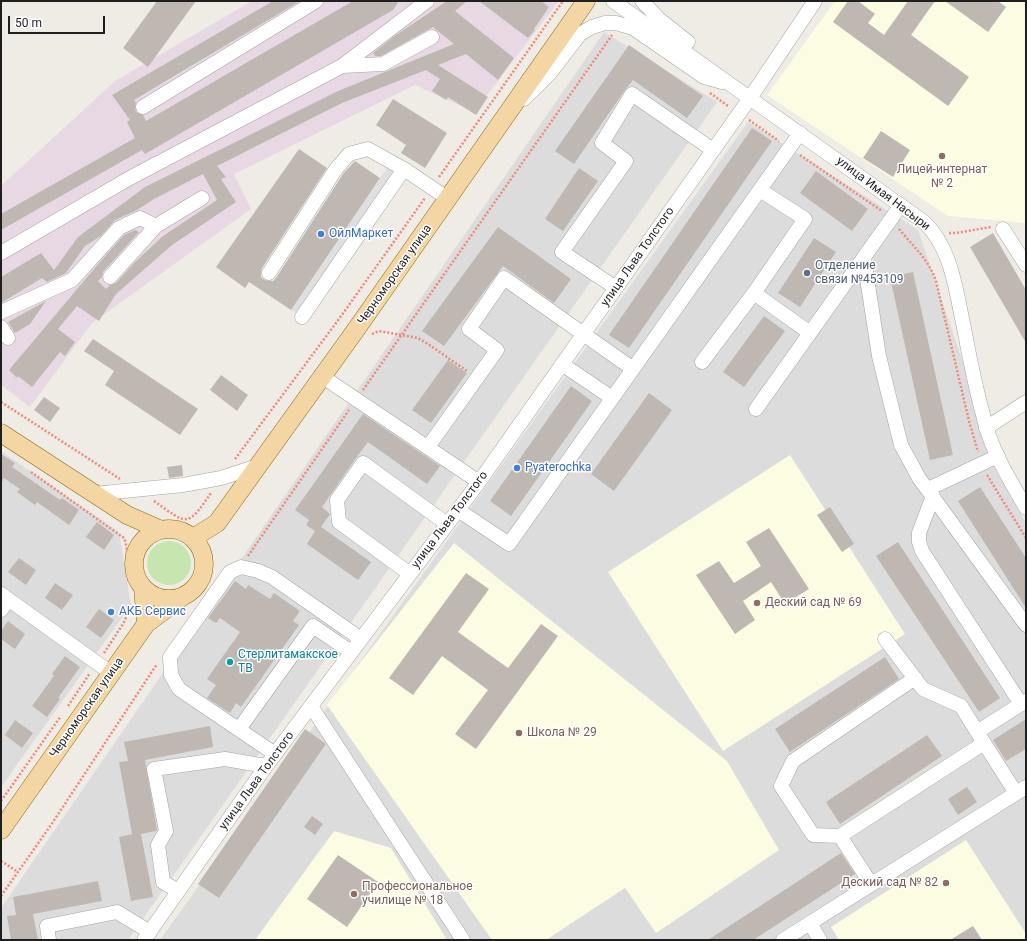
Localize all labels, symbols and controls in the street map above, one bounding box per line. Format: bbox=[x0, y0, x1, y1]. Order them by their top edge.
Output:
scale bar bbox=[10, 8, 107, 34]
text: 50 m bbox=[15, 16, 42, 30]
marker: Лицей-интернат № 2 bbox=[937, 151, 947, 161]
street label: улица Имая Насыри bbox=[833, 154, 933, 234]
place label: Лицей-интернат № 2 bbox=[897, 163, 987, 191]
street label: улица Льва Толстого bbox=[598, 205, 678, 309]
street label: Черноморская улица bbox=[355, 222, 435, 328]
place label: ОйлМаркет bbox=[329, 227, 393, 241]
marker: ОйлМаркет bbox=[316, 229, 326, 239]
place label: Отделение связи №453109 bbox=[815, 259, 904, 287]
marker: Отделение связи №453109 bbox=[802, 268, 812, 278]
place label: Pyaterochka bbox=[525, 461, 591, 475]
marker: Pyaterochka bbox=[512, 463, 522, 473]
street label: улица Льва Толстого bbox=[409, 469, 491, 571]
place label: Деский сад № 69 bbox=[765, 596, 862, 610]
marker: Деский сад № 69 bbox=[752, 598, 762, 608]
place label: АКБ Сервис bbox=[119, 605, 186, 619]
marker: АКБ Сервис bbox=[106, 607, 116, 617]
place label: Стерлитамакское ТВ bbox=[238, 648, 338, 676]
street label: Черноморская улица bbox=[47, 655, 127, 761]
marker: Стерлитамакское ТВ bbox=[225, 657, 235, 667]
place label: Школа № 29 bbox=[527, 726, 597, 740]
marker: Школа № 29 bbox=[514, 728, 524, 738]
street label: улица Льва Толстого bbox=[217, 729, 297, 833]
place label: Деский сад № 82 bbox=[841, 876, 938, 890]
marker: Деский сад № 82 bbox=[941, 878, 951, 888]
place label: Профессиональное училище № 18 bbox=[362, 880, 473, 908]
marker: Профессиональное училище № 18 bbox=[349, 889, 359, 899]

